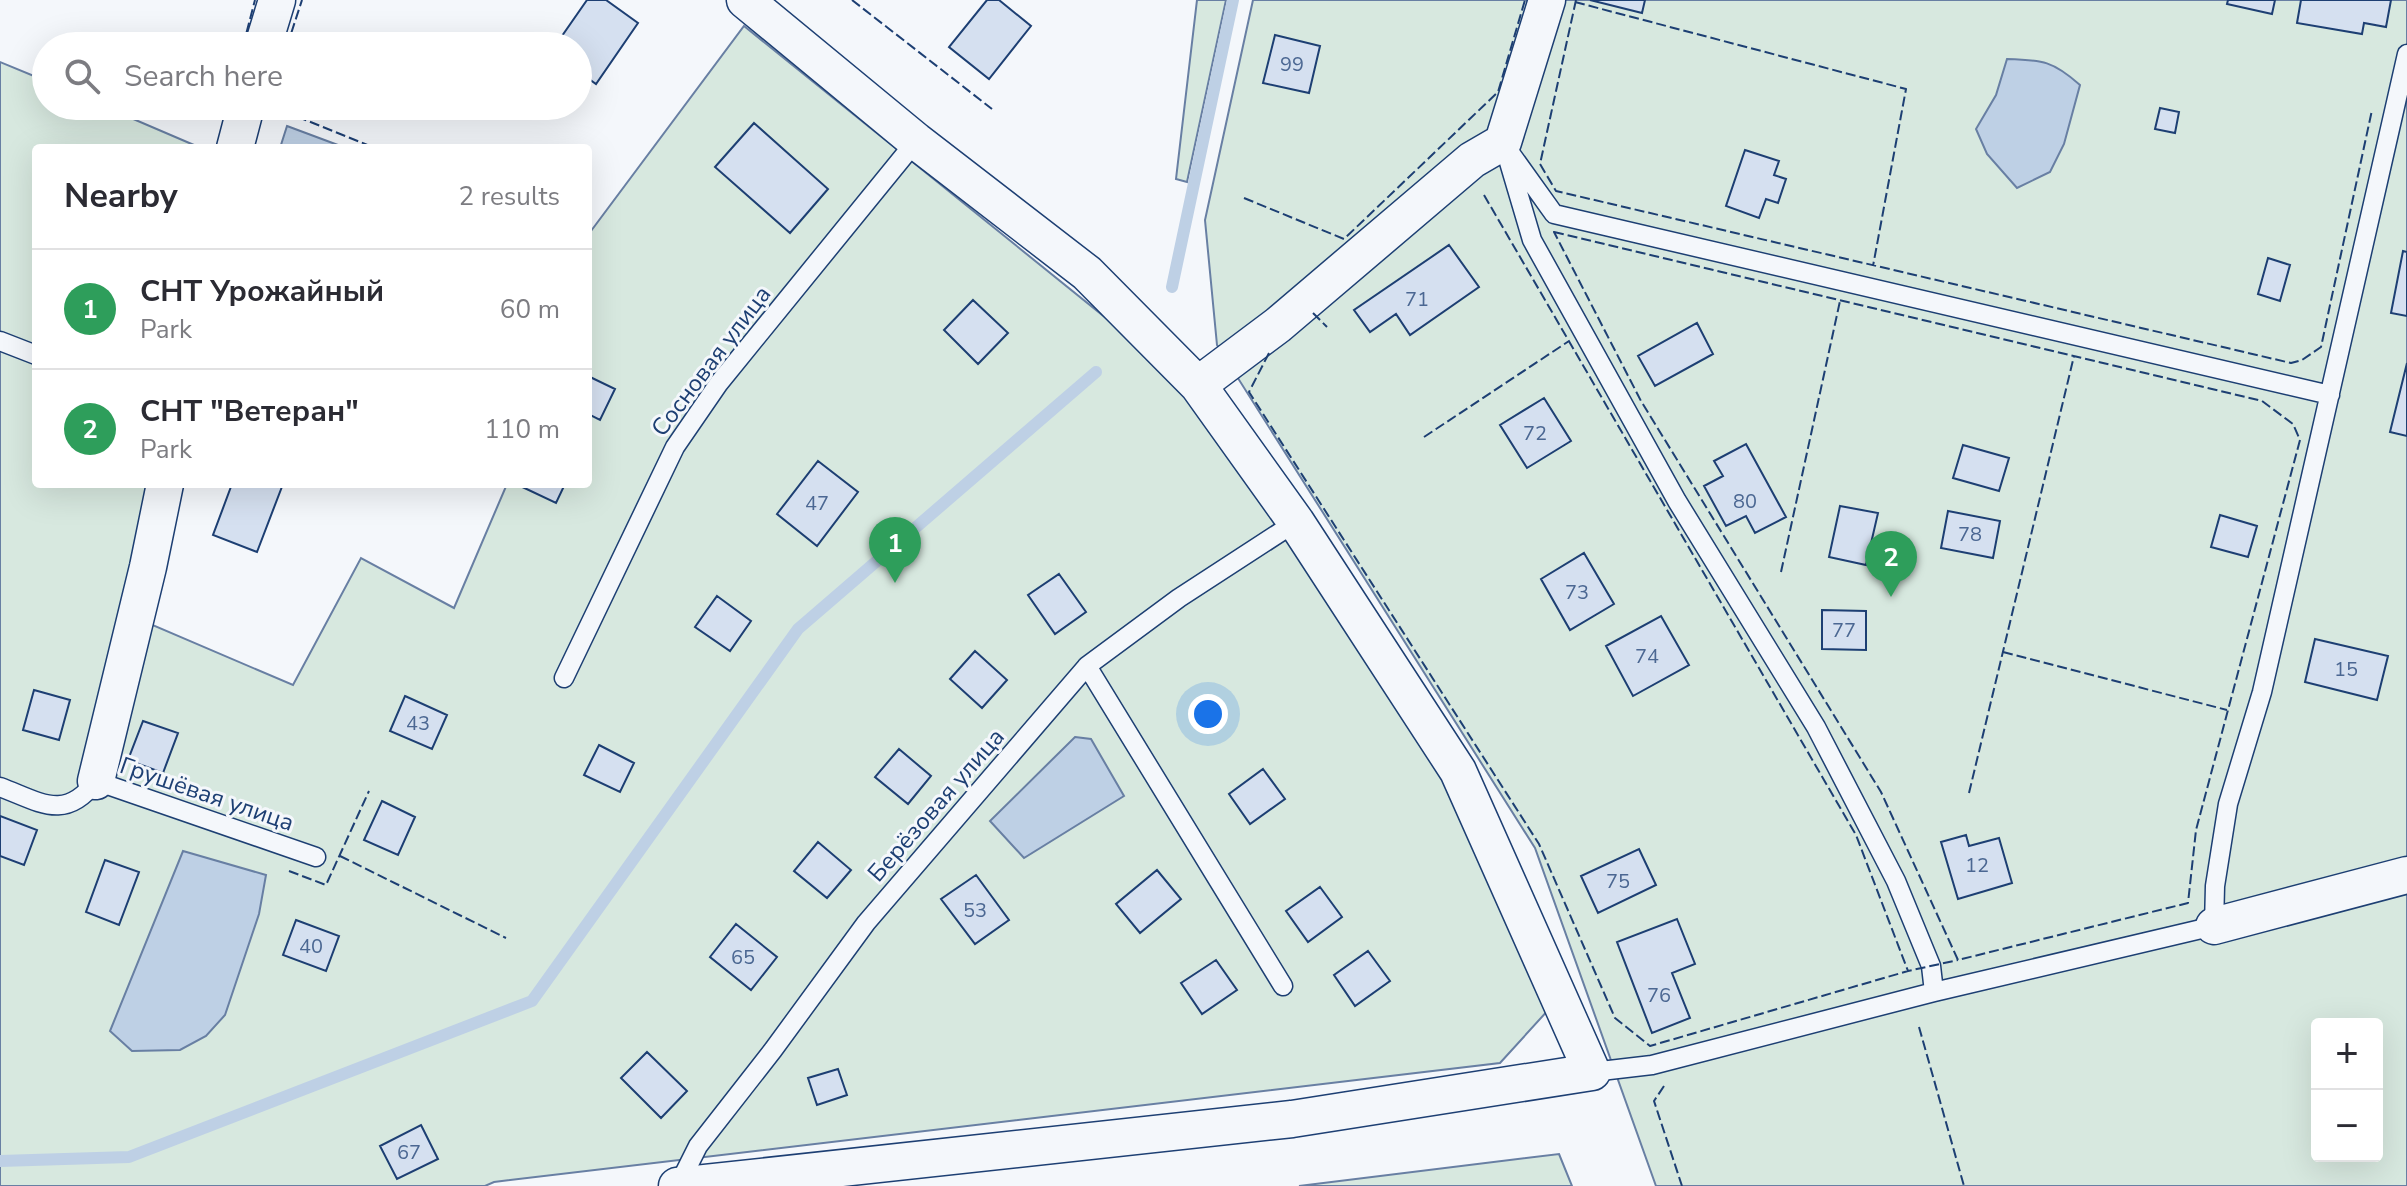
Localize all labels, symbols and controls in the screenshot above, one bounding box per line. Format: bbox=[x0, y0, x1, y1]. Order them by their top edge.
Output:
search box bbox=[32, 32, 592, 120]
house number: 99 bbox=[1280, 51, 1304, 78]
icon: search bbox=[60, 54, 104, 98]
text: Search here bbox=[124, 56, 283, 97]
text: Nearby bbox=[64, 173, 178, 219]
text: 2 results bbox=[459, 179, 560, 214]
text: СНТ Урожайный bbox=[140, 271, 384, 312]
street label: Сосновая улица bbox=[644, 279, 778, 443]
house number: 71 bbox=[1405, 286, 1429, 313]
text: 1 bbox=[82, 292, 98, 327]
text: 60 m bbox=[500, 292, 560, 327]
text: Park bbox=[140, 312, 192, 347]
text: СНТ "Ветеран" bbox=[140, 391, 359, 432]
text: 2 bbox=[82, 412, 98, 447]
text: 110 m bbox=[484, 412, 560, 447]
house number: 72 bbox=[1523, 420, 1547, 447]
text: Park bbox=[140, 432, 192, 467]
house number: 80 bbox=[1733, 488, 1757, 515]
house number: 47 bbox=[805, 490, 829, 517]
pin: 1 bbox=[869, 517, 921, 583]
house number: 78 bbox=[1958, 521, 1982, 548]
pin: 2 bbox=[1865, 531, 1917, 597]
house number: 73 bbox=[1565, 579, 1589, 606]
house number: 77 bbox=[1832, 617, 1856, 644]
house number: 74 bbox=[1635, 643, 1659, 670]
house number: 15 bbox=[2334, 656, 2358, 683]
your location bbox=[1188, 694, 1228, 734]
house number: 43 bbox=[406, 710, 430, 737]
street label: Берёзовая улица bbox=[860, 721, 1012, 889]
street label: Грушёвая улица bbox=[116, 749, 298, 839]
house number: 12 bbox=[1965, 852, 1989, 879]
house number: 75 bbox=[1606, 868, 1630, 895]
house number: 53 bbox=[963, 897, 987, 924]
house number: 40 bbox=[299, 933, 323, 960]
house number: 65 bbox=[731, 944, 755, 971]
house number: 76 bbox=[1647, 982, 1671, 1009]
map controls bbox=[2311, 1018, 2383, 1162]
button: + bbox=[2311, 1018, 2383, 1090]
button: − bbox=[2311, 1090, 2383, 1162]
house number: 67 bbox=[397, 1139, 421, 1166]

